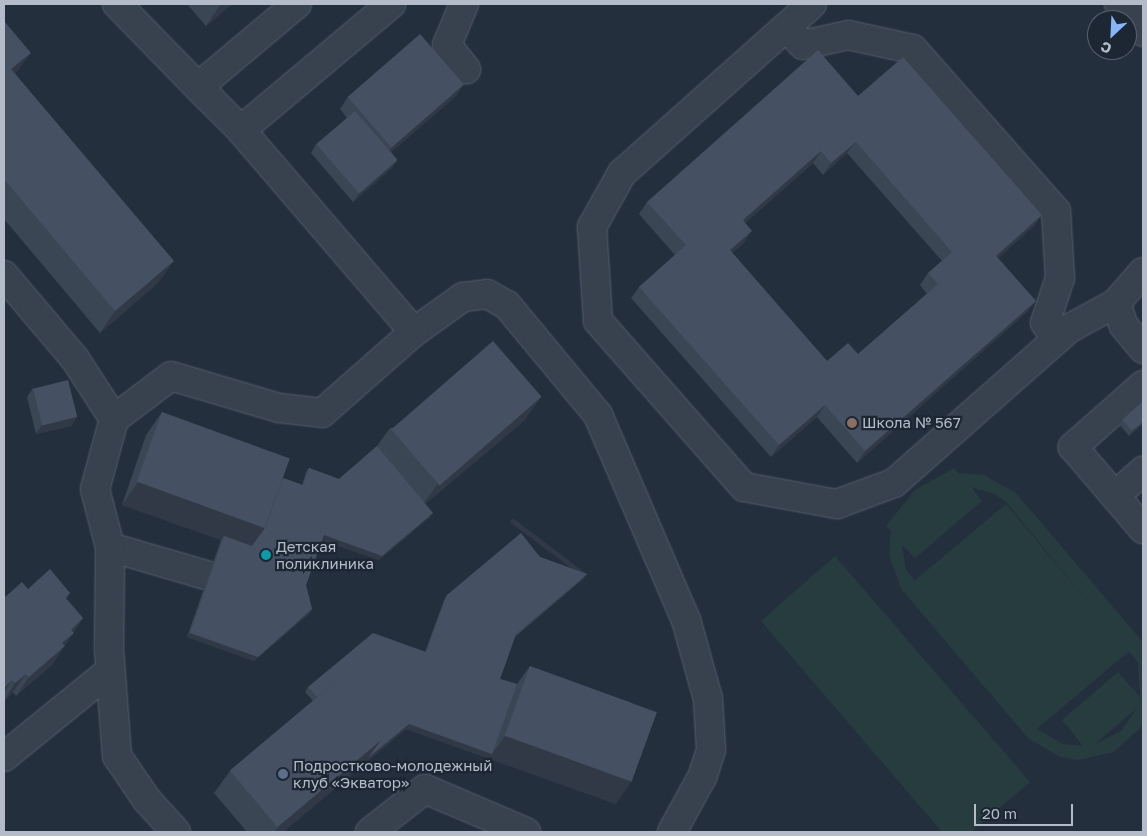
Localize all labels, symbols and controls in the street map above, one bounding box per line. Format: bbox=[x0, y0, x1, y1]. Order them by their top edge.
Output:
north arrow bbox=[1087, 10, 1137, 60]
text: С bbox=[1098, 38, 1114, 58]
place label: Школа № 567 bbox=[862, 414, 961, 432]
marker: Школа № 567 bbox=[846, 417, 858, 429]
place label: Детская поликлиника bbox=[276, 537, 374, 572]
marker: Детская поликлиника bbox=[260, 549, 272, 561]
place label: Подростково-молодежный клуб «Экватор» bbox=[293, 756, 492, 791]
marker: Подростково-молодежный клуб «Экватор» bbox=[277, 768, 289, 780]
scale bar bbox=[977, 794, 1076, 826]
text: 20 m bbox=[982, 804, 1017, 822]

